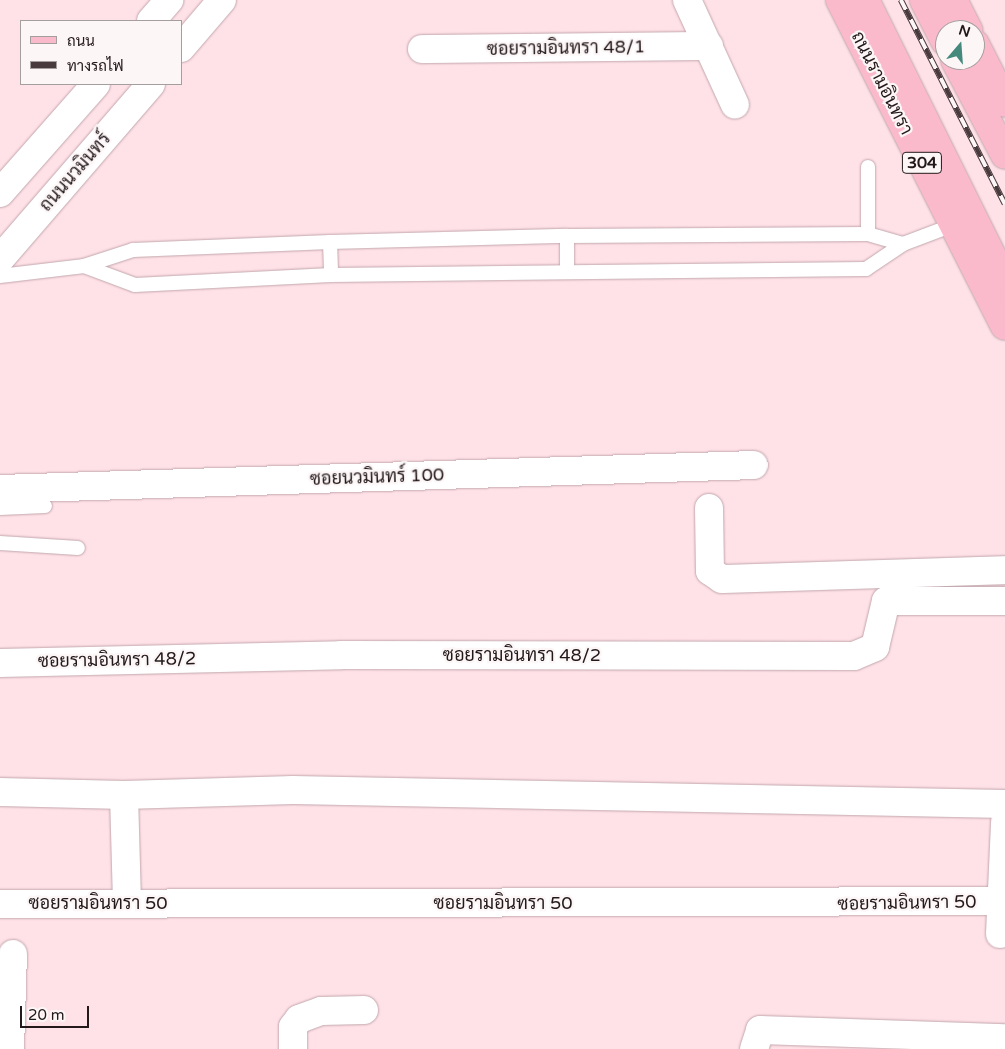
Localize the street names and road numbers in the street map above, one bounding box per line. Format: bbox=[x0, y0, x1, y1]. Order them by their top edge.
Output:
street label: ถนนรามอินทรา bbox=[847, 28, 917, 138]
street label: ซอยรามอินทรา 48/1 bbox=[487, 36, 645, 60]
street label: ถนนนวมินทร์ bbox=[35, 128, 115, 216]
road number: 304 bbox=[901, 150, 943, 177]
street label: ซอยนวมินทร์ 100 bbox=[310, 464, 444, 490]
street label: ซอยรามอินทรา 48/2 bbox=[443, 644, 601, 666]
street label: ซอยรามอินทรา 48/2 bbox=[38, 648, 196, 672]
street label: ซอยรามอินทรา 50 bbox=[837, 891, 977, 915]
street label: ซอยรามอินทรา 50 bbox=[28, 892, 168, 914]
street label: ซอยรามอินทรา 50 bbox=[433, 892, 573, 914]

